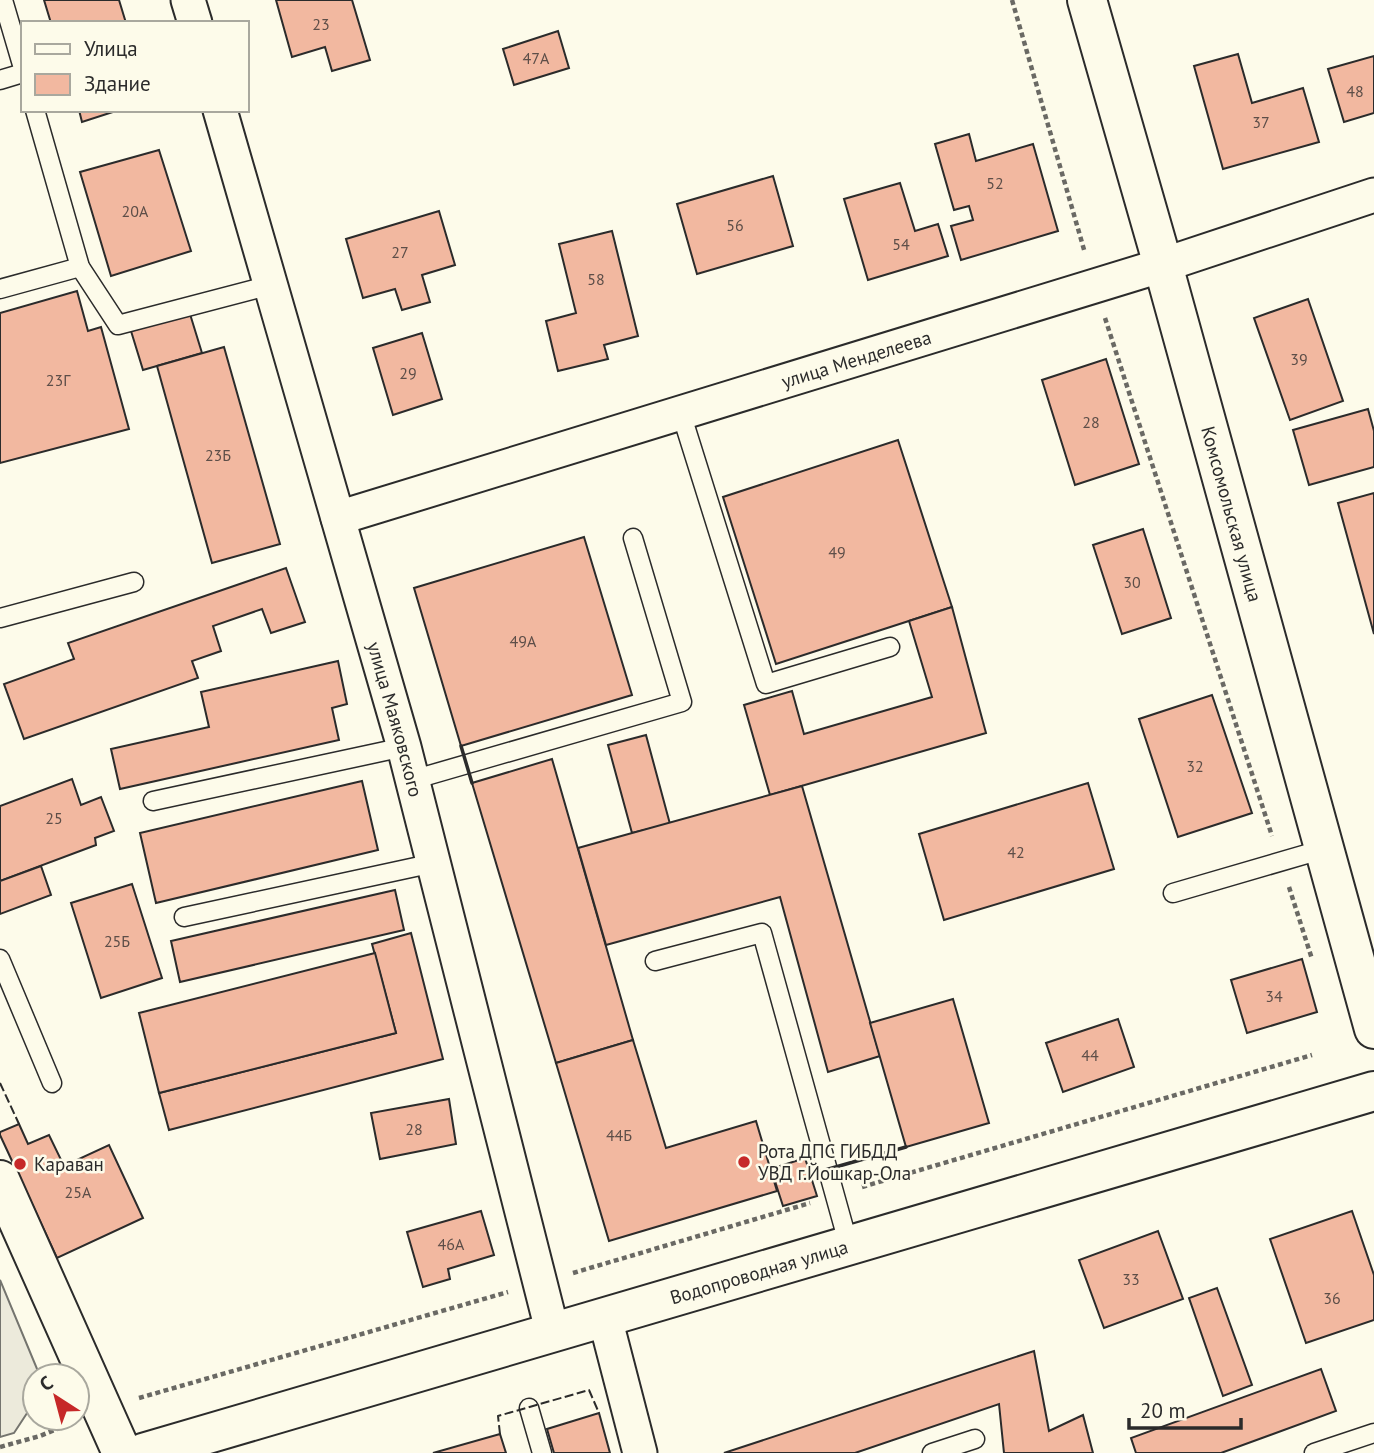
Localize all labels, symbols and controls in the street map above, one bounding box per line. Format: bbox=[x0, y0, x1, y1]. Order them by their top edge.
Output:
house number: 23 bbox=[312, 14, 330, 34]
legend bbox=[21, 21, 248, 112]
text: Улица bbox=[84, 35, 138, 62]
house number: 47А bbox=[523, 48, 550, 68]
text: Здание bbox=[84, 70, 151, 97]
house number: 48 bbox=[1346, 81, 1364, 101]
house number: 37 bbox=[1252, 112, 1270, 132]
house number: 52 bbox=[986, 173, 1004, 193]
house number: 20А bbox=[122, 201, 149, 221]
house number: 56 bbox=[726, 215, 744, 235]
house number: 54 bbox=[892, 234, 910, 254]
house number: 27 bbox=[391, 242, 409, 262]
house number: 58 bbox=[587, 269, 605, 289]
street label: улица Менделеева bbox=[778, 325, 934, 393]
house number: 39 bbox=[1290, 349, 1308, 369]
house number: 29 bbox=[399, 363, 417, 383]
house number: 23Г bbox=[46, 370, 71, 390]
house number: 28 bbox=[1082, 412, 1100, 432]
street label: Комсомольская улица bbox=[1196, 423, 1267, 605]
house number: 23Б bbox=[205, 445, 231, 465]
house number: 49 bbox=[828, 542, 846, 562]
house number: 30 bbox=[1123, 572, 1141, 592]
house number: 49А bbox=[510, 631, 537, 651]
street label: улица Маяковского bbox=[362, 639, 428, 799]
house number: 32 bbox=[1186, 756, 1204, 776]
house number: 25 bbox=[45, 808, 63, 828]
house number: 42 bbox=[1007, 842, 1025, 862]
house number: 25Б bbox=[104, 931, 130, 951]
house number: 34 bbox=[1265, 986, 1283, 1006]
house number: 44 bbox=[1081, 1045, 1099, 1065]
house number: 28 bbox=[405, 1119, 423, 1139]
house number: 44Б bbox=[606, 1125, 632, 1145]
place label: Рота ДПС ГИБДД УВД г.Йошкар-Ола bbox=[758, 1139, 911, 1185]
place label: Караван bbox=[34, 1152, 104, 1176]
marker: Рота ДПС ГИБДД УВД г.Йошкар-Ола bbox=[736, 1154, 752, 1170]
marker: Караван bbox=[12, 1156, 28, 1172]
house number: 25А bbox=[65, 1182, 92, 1202]
house number: 46А bbox=[438, 1234, 465, 1254]
street label: Водопроводная улица bbox=[667, 1234, 851, 1309]
house number: 33 bbox=[1122, 1269, 1140, 1289]
house number: 36 bbox=[1323, 1288, 1341, 1308]
north arrow bbox=[21, 1362, 91, 1432]
text: С bbox=[35, 1370, 58, 1396]
scale bar bbox=[1129, 1386, 1241, 1430]
text: 20 m bbox=[1140, 1397, 1186, 1424]

